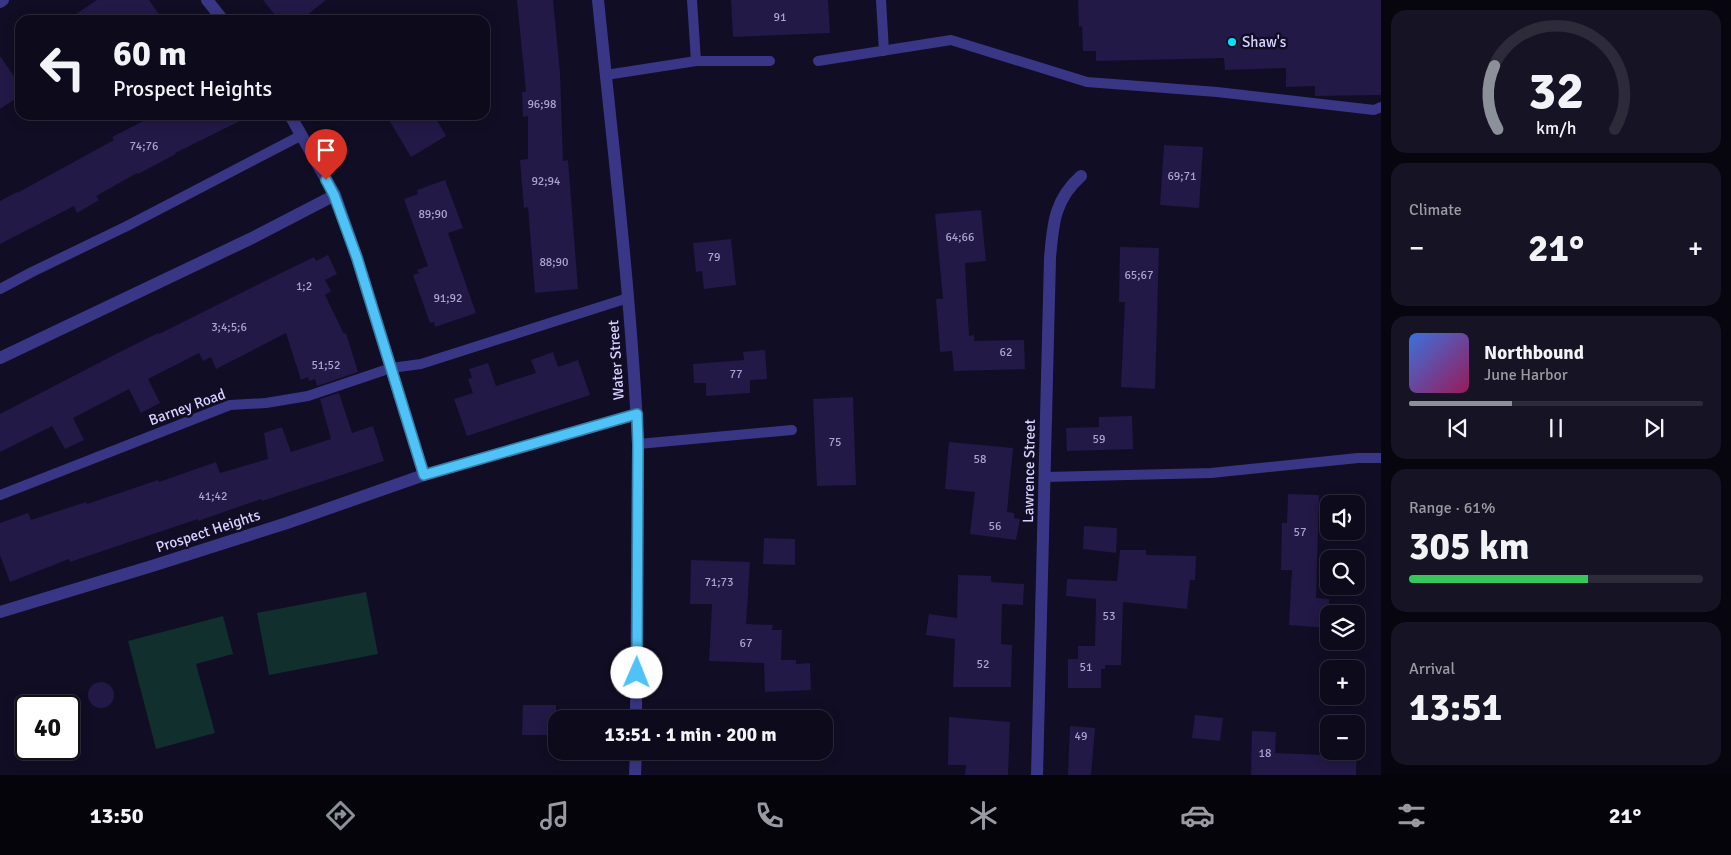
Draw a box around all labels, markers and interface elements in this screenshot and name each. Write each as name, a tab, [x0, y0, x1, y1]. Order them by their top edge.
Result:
house number: 91	[774, 10, 786, 25]
text: 60 m	[113, 32, 187, 75]
place label: Shaw's	[1242, 33, 1287, 51]
icon: left	[30, 35, 95, 100]
marker: Shaw's	[1226, 36, 1238, 48]
text: 32	[1528, 59, 1584, 123]
text: Prospect Heights	[113, 75, 272, 102]
house number: 96;98	[527, 97, 557, 112]
text: km/h	[1536, 117, 1576, 139]
pin	[305, 129, 347, 180]
icon: arrive	[312, 136, 340, 164]
house number: 74;76	[129, 139, 159, 154]
house number: 69;71	[1167, 169, 1197, 184]
house number: 92;94	[531, 174, 561, 189]
text: Climate	[1409, 200, 1462, 220]
house number: 89;90	[418, 207, 448, 222]
text: 21°	[1528, 225, 1584, 272]
house number: 64;66	[945, 230, 975, 245]
text: −	[1409, 231, 1424, 265]
text: +	[1688, 231, 1703, 265]
house number: 79	[708, 250, 720, 265]
house number: 88;90	[539, 255, 569, 270]
house number: 65;67	[1124, 268, 1154, 283]
house number: 1;2	[296, 279, 312, 294]
house number: 91;92	[433, 291, 463, 306]
street label: Water Street	[604, 319, 628, 401]
house number: 3;4;5;6	[211, 320, 247, 335]
text: Northbound	[1484, 341, 1584, 365]
house number: 62	[1000, 345, 1012, 360]
house number: 51;52	[311, 358, 341, 373]
text: June Harbor	[1484, 365, 1568, 385]
house number: 77	[730, 367, 742, 382]
street label: Barney Road	[146, 385, 228, 429]
icon: previous	[1444, 414, 1472, 442]
icon: pause	[1542, 414, 1570, 442]
icon: next	[1640, 414, 1668, 442]
street label: Lawrence Street	[1019, 419, 1039, 523]
house number: 59	[1093, 432, 1105, 447]
house number: 75	[829, 435, 841, 450]
house number: 58	[974, 452, 986, 467]
house number: 41;42	[198, 489, 228, 504]
map controls	[1320, 495, 1365, 760]
button: sound	[1320, 495, 1365, 540]
text: Range · 61%	[1409, 498, 1495, 518]
street label: Prospect Heights	[154, 506, 263, 556]
house number: 56	[989, 519, 1001, 534]
text: 305 km	[1409, 523, 1530, 570]
house number: 57	[1294, 525, 1306, 540]
button: search	[1320, 550, 1365, 595]
house number: 71;73	[704, 575, 734, 590]
button: layers	[1320, 605, 1365, 650]
house number: 53	[1103, 609, 1115, 624]
house number: 67	[740, 636, 752, 651]
position arrow	[610, 646, 662, 698]
house number: 52	[977, 657, 989, 672]
text: Arrival	[1409, 659, 1455, 679]
house number: 51	[1080, 660, 1092, 675]
button: +	[1320, 660, 1365, 705]
text: 13:51	[1409, 684, 1502, 731]
speed limit sign: 40	[15, 695, 80, 760]
button: −	[1320, 715, 1365, 760]
text: 13:51 · 1 min · 200 m	[604, 723, 777, 747]
house number: 49	[1075, 729, 1087, 744]
house number: 18	[1259, 746, 1271, 761]
icon: directions	[323, 798, 358, 833]
icon: music	[537, 798, 572, 833]
icon: phone	[752, 798, 787, 833]
icon: climate	[966, 798, 1001, 833]
icon: car	[1180, 798, 1215, 833]
icon: filters	[1394, 798, 1429, 833]
text: 13:50	[90, 802, 144, 829]
text: 21°	[1609, 802, 1641, 829]

